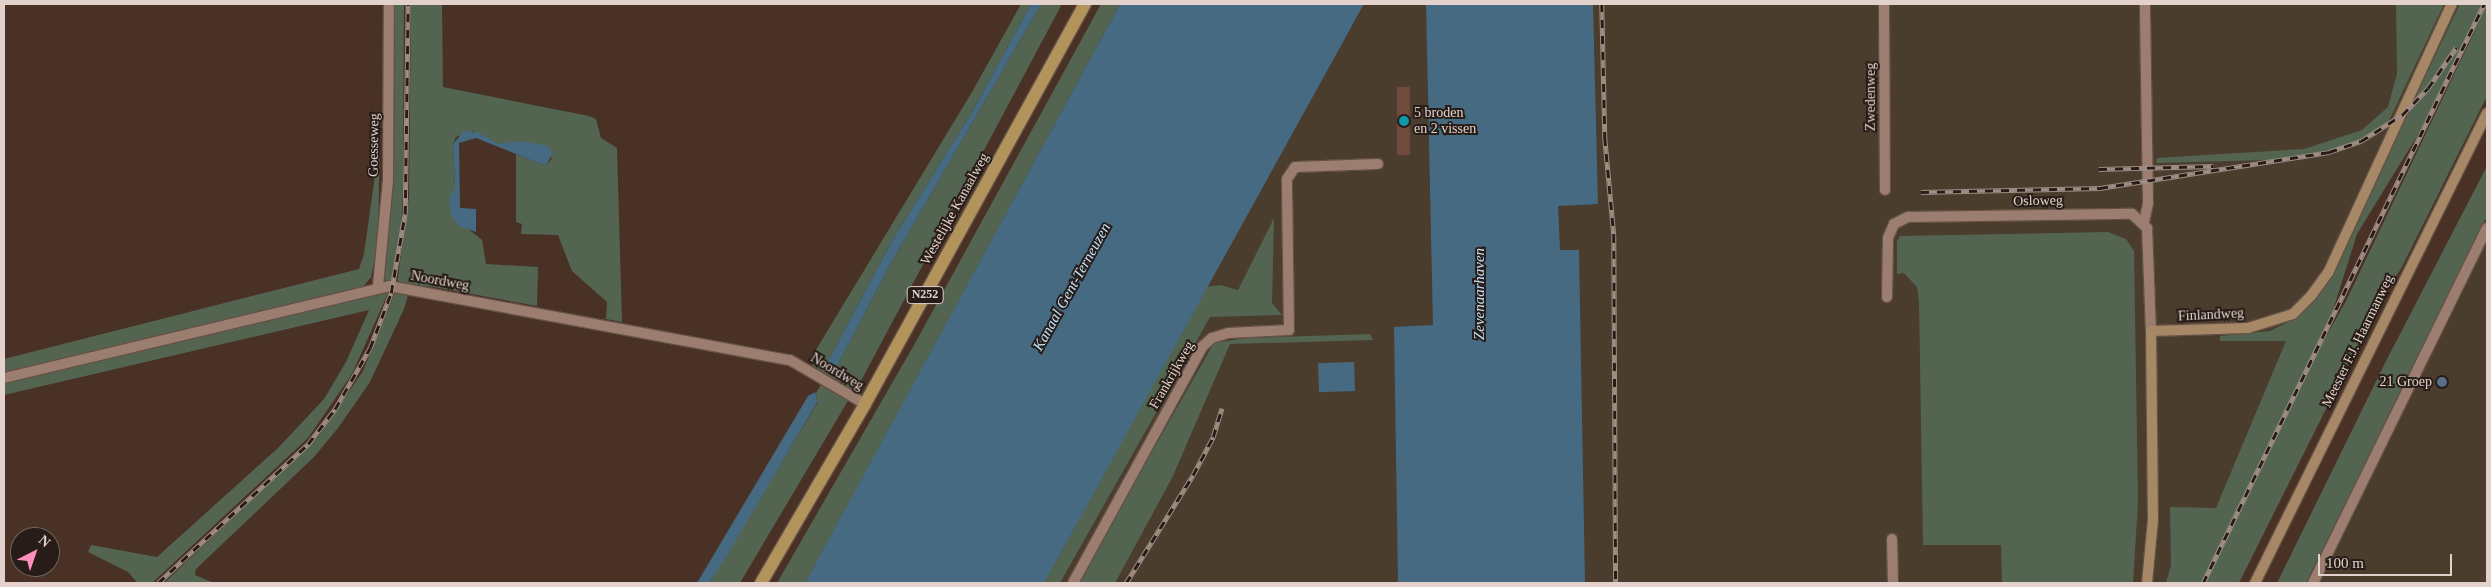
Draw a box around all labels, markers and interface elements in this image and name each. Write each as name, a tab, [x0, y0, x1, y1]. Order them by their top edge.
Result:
street label: Zwedenweg	[1863, 63, 1879, 131]
place label: 5 broden en 2 vissen	[1414, 105, 1476, 138]
street label: Goesseweg	[365, 113, 383, 177]
marker: 5 broden en 2 vissen	[1398, 115, 1410, 127]
street label: Westelijke Kanaalweg	[917, 150, 993, 268]
street label: Osloweg	[2013, 192, 2063, 210]
water label: Kanaal Gent-Terneuzen	[1029, 220, 1115, 354]
water label: Zevenaarhaven	[1471, 248, 1489, 340]
street label: Noordweg	[409, 268, 471, 294]
street label: Meester F.J. Haarmanweg	[2318, 272, 2398, 410]
road number: N252	[906, 286, 944, 304]
street label: Finlandweg	[2178, 305, 2244, 325]
street label: Frankrijkweg	[1146, 338, 1198, 412]
street label: Noordweg	[807, 350, 867, 394]
place label: 21 Groep	[2380, 374, 2432, 390]
marker: 21 Groep	[2436, 376, 2448, 388]
north arrow	[10, 527, 60, 577]
text: N	[36, 532, 53, 550]
scale bar	[2321, 544, 2455, 576]
text: 100 m	[2326, 555, 2364, 571]

